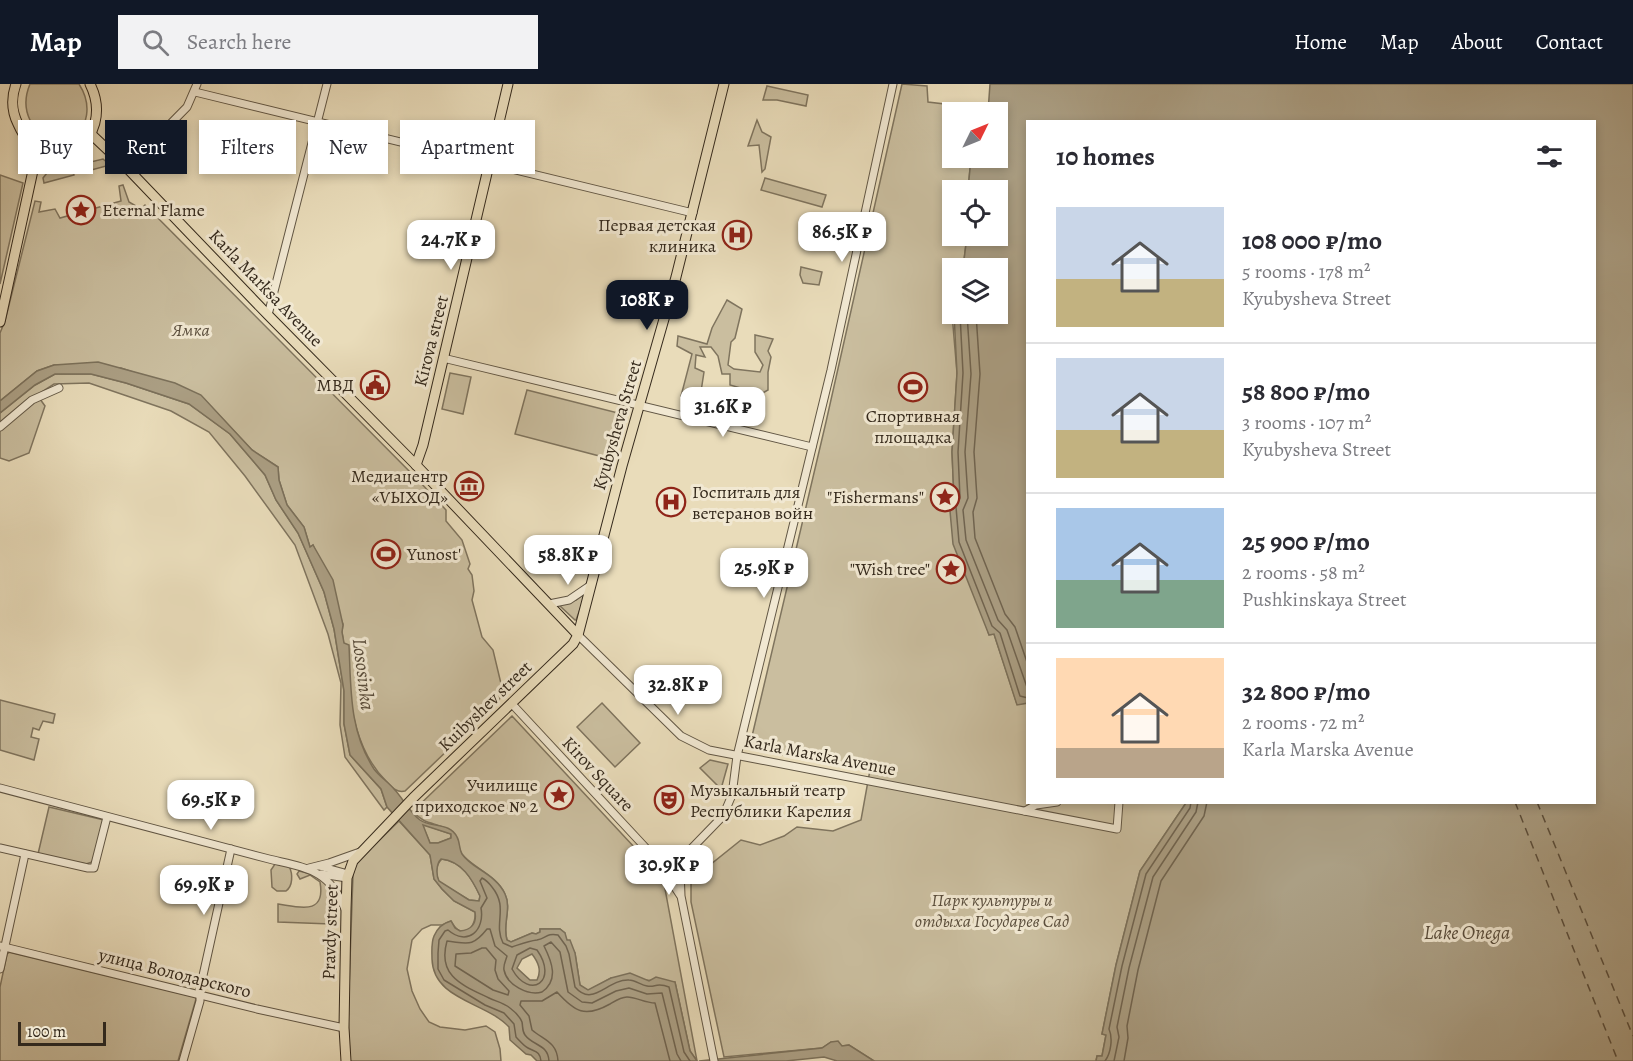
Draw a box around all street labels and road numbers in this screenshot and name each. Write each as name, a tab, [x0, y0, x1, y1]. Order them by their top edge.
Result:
street label: Karla Marksa Avenue	[204, 224, 328, 352]
street label: Kirova street	[408, 293, 454, 389]
street label: Kyubysheva Street	[587, 357, 647, 493]
street label: Kuibyshev street	[433, 655, 537, 757]
street label: Karla Marska Avenue	[742, 728, 898, 782]
street label: Kirov Square	[557, 731, 639, 817]
street label: Pravdy street	[316, 884, 344, 980]
street label: улица Володарского	[95, 942, 254, 1004]

